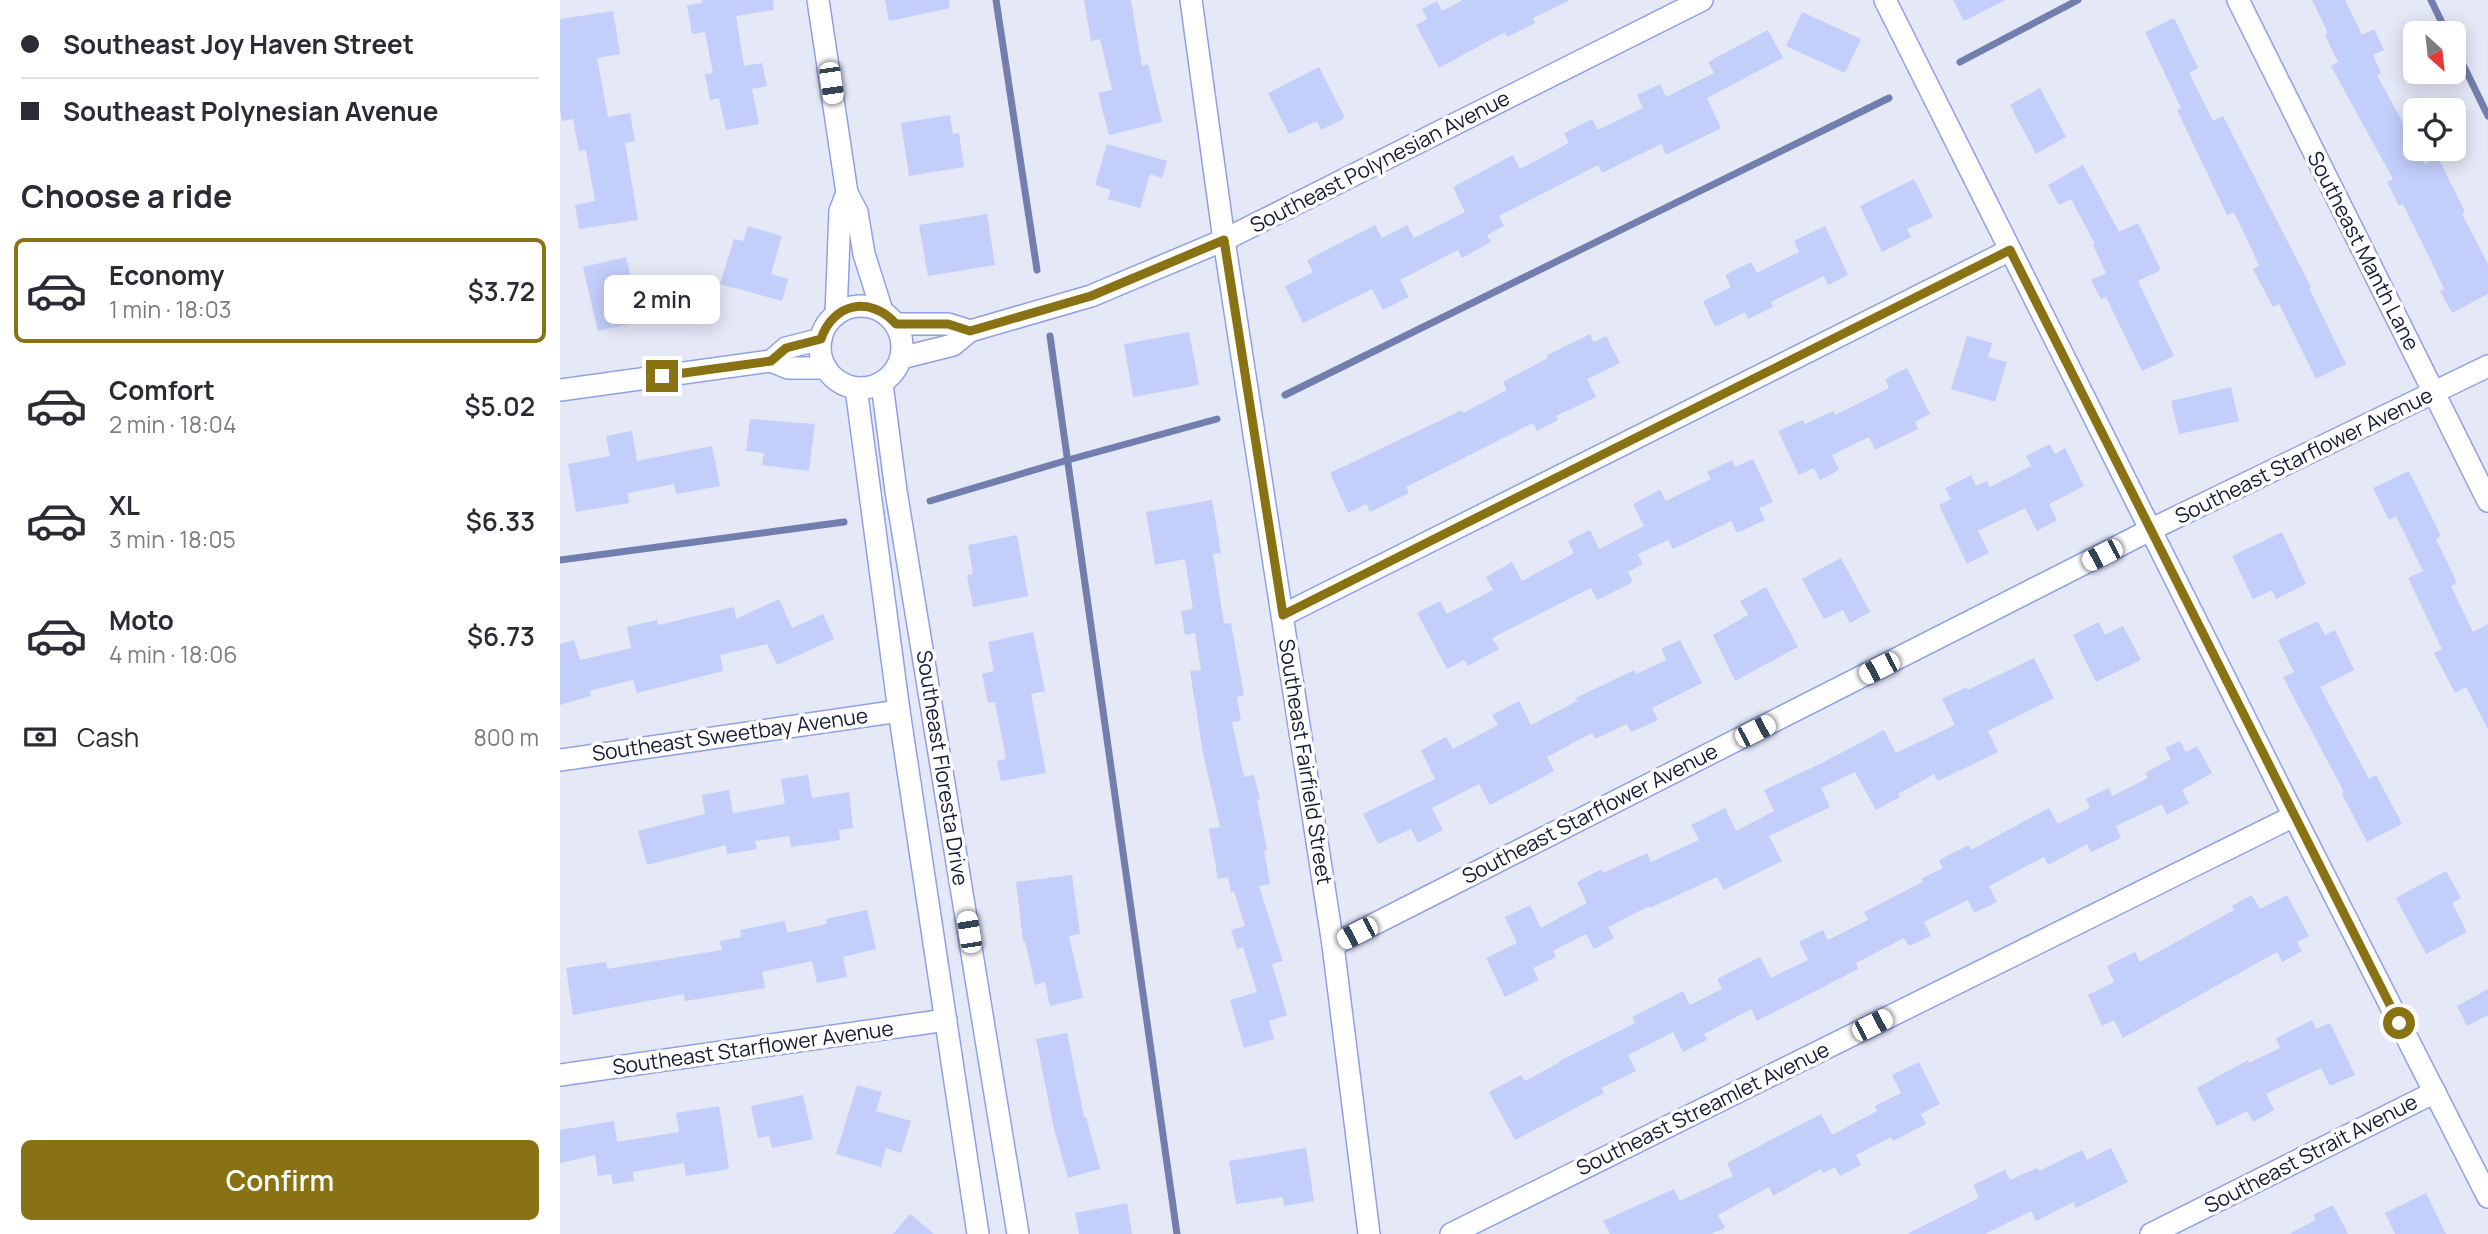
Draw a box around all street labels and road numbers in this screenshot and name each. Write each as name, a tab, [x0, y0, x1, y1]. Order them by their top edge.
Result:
street label: Southeast Polynesian Avenue	[1245, 83, 1514, 239]
street label: Southeast Manth Lane	[2301, 146, 2426, 355]
street label: Southeast Starflower Avenue	[2170, 380, 2437, 530]
street label: Southeast Fairfield Street	[1273, 637, 1339, 887]
street label: Southeast Floresta Drive	[911, 648, 975, 888]
street label: Southeast Sweetbay Avenue	[590, 701, 870, 767]
street label: Southeast Starflower Avenue	[1457, 736, 1722, 890]
street label: Southeast Starflower Avenue	[611, 1013, 895, 1081]
street label: Southeast Streamlet Avenue	[1571, 1035, 1834, 1182]
street label: Southeast Strait Avenue	[2199, 1087, 2422, 1219]

